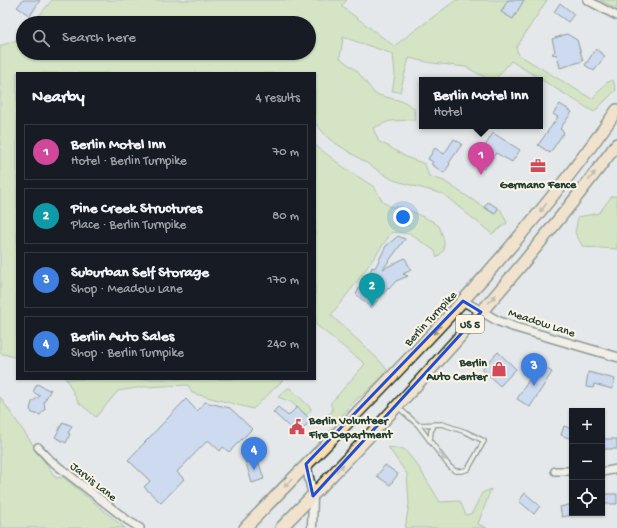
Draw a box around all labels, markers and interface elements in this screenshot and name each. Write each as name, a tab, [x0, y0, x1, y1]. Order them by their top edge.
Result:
search box	[16, 16, 316, 60]
icon: search	[30, 27, 52, 49]
text: Search here	[62, 29, 136, 47]
popup	[419, 77, 543, 129]
text: Berlin Motel Inn	[434, 87, 528, 105]
text: Nearby	[32, 88, 85, 108]
text: 4 results	[256, 91, 300, 106]
text: Hotel	[434, 105, 463, 120]
text: Berlin Motel Inn	[71, 136, 166, 154]
pin: 1	[468, 142, 494, 175]
text: 1	[43, 145, 49, 160]
text: 70 m	[273, 145, 299, 160]
text: Hotel · Berlin Turnpike	[71, 154, 187, 169]
office icon: Germano Fence	[529, 157, 547, 175]
one-way arrow	[588, 171, 597, 182]
place label: Germano Fence	[500, 179, 577, 193]
text: Pine Creek Structures	[71, 200, 202, 218]
one-way arrow	[539, 203, 548, 214]
your location	[393, 207, 413, 227]
text: 2	[43, 209, 49, 224]
text: 80 m	[272, 209, 299, 224]
text: Place · Berlin Turnpike	[71, 218, 186, 233]
text: Suburban Self Storage	[71, 264, 209, 282]
text: 3	[43, 273, 49, 288]
text: 170 m	[267, 273, 299, 288]
pin: 2	[359, 273, 385, 306]
text: Shop · Meadow Lane	[71, 282, 183, 297]
street label: Berlin Turnpike	[402, 288, 461, 351]
one-way arrow	[488, 293, 497, 304]
street label: Meadow Lane	[506, 306, 577, 342]
road number: US 5	[456, 315, 484, 333]
one-way arrow	[432, 325, 442, 335]
text: Berlin Auto Sales	[71, 328, 174, 346]
text: 4	[43, 337, 49, 352]
text: 240 m	[267, 337, 299, 352]
text: Shop · Berlin Turnpike	[71, 346, 184, 361]
pin: 3	[521, 353, 547, 386]
place label: Berlin Auto Center	[426, 357, 489, 385]
shop icon: Berlin Auto Center	[490, 360, 508, 378]
map controls	[569, 408, 605, 516]
button: +	[569, 408, 605, 444]
place label: Berlin Volunteer Fire Department	[308, 415, 393, 443]
public building icon: Berlin Volunteer Fire Department	[288, 418, 306, 436]
pin: 4	[241, 437, 267, 470]
button: −	[569, 444, 605, 480]
one-way arrow	[437, 450, 446, 461]
street label: Jarvis Lane	[67, 460, 120, 506]
one-way arrow	[335, 463, 344, 473]
one-way arrow	[283, 478, 293, 488]
button: locate	[569, 480, 605, 516]

